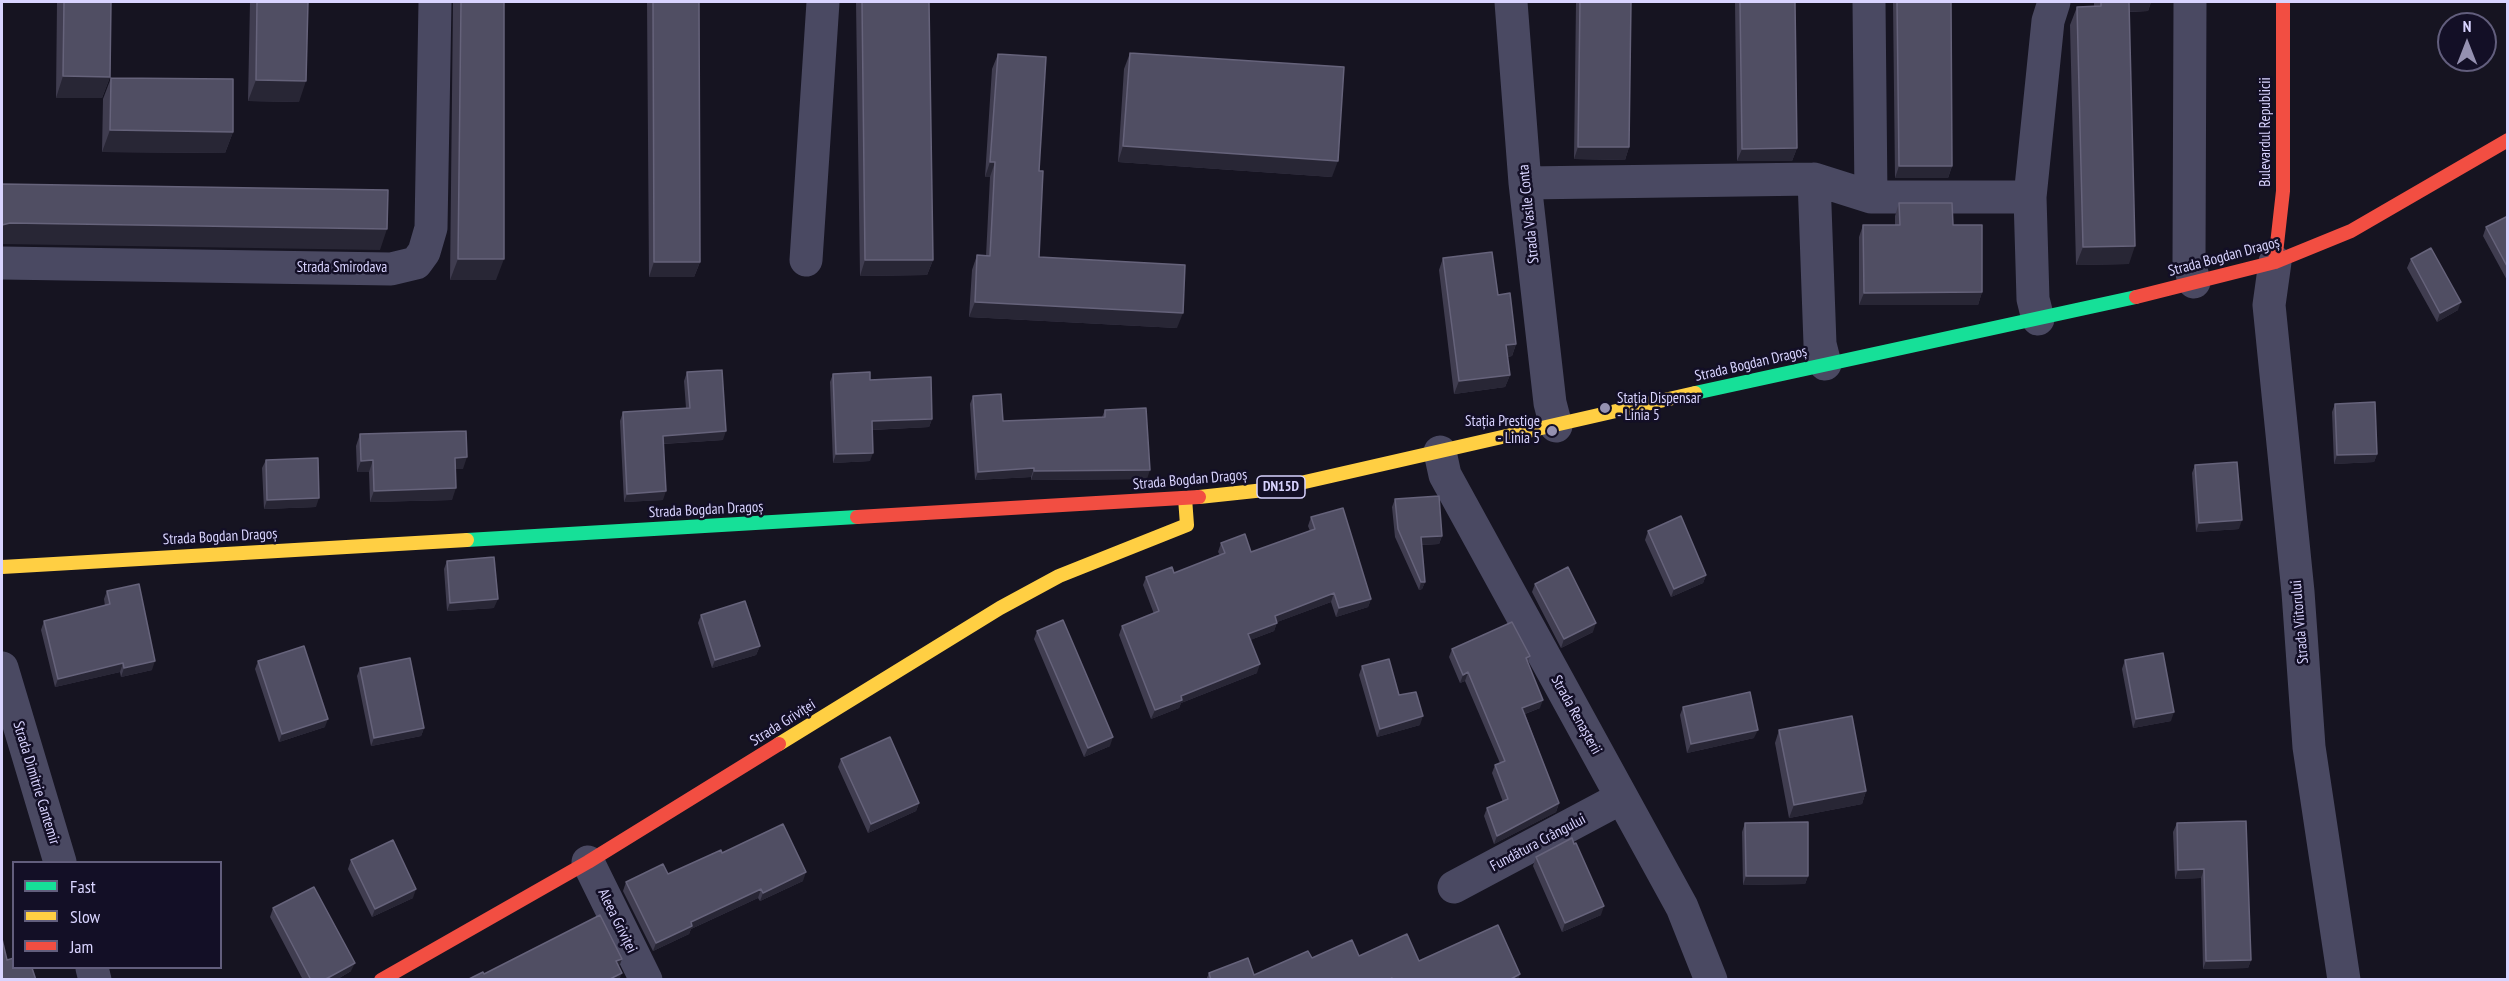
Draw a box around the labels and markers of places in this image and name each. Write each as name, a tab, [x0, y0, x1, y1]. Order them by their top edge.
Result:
place label: Stația Dispensar - Linia 5	[1617, 390, 1701, 425]
marker: Stația Dispensar - Linia 5	[1598, 401, 1612, 415]
place label: Stația Prestige - Linia 5	[1465, 413, 1540, 448]
marker: Stația Prestige - Linia 5	[1545, 424, 1559, 438]

